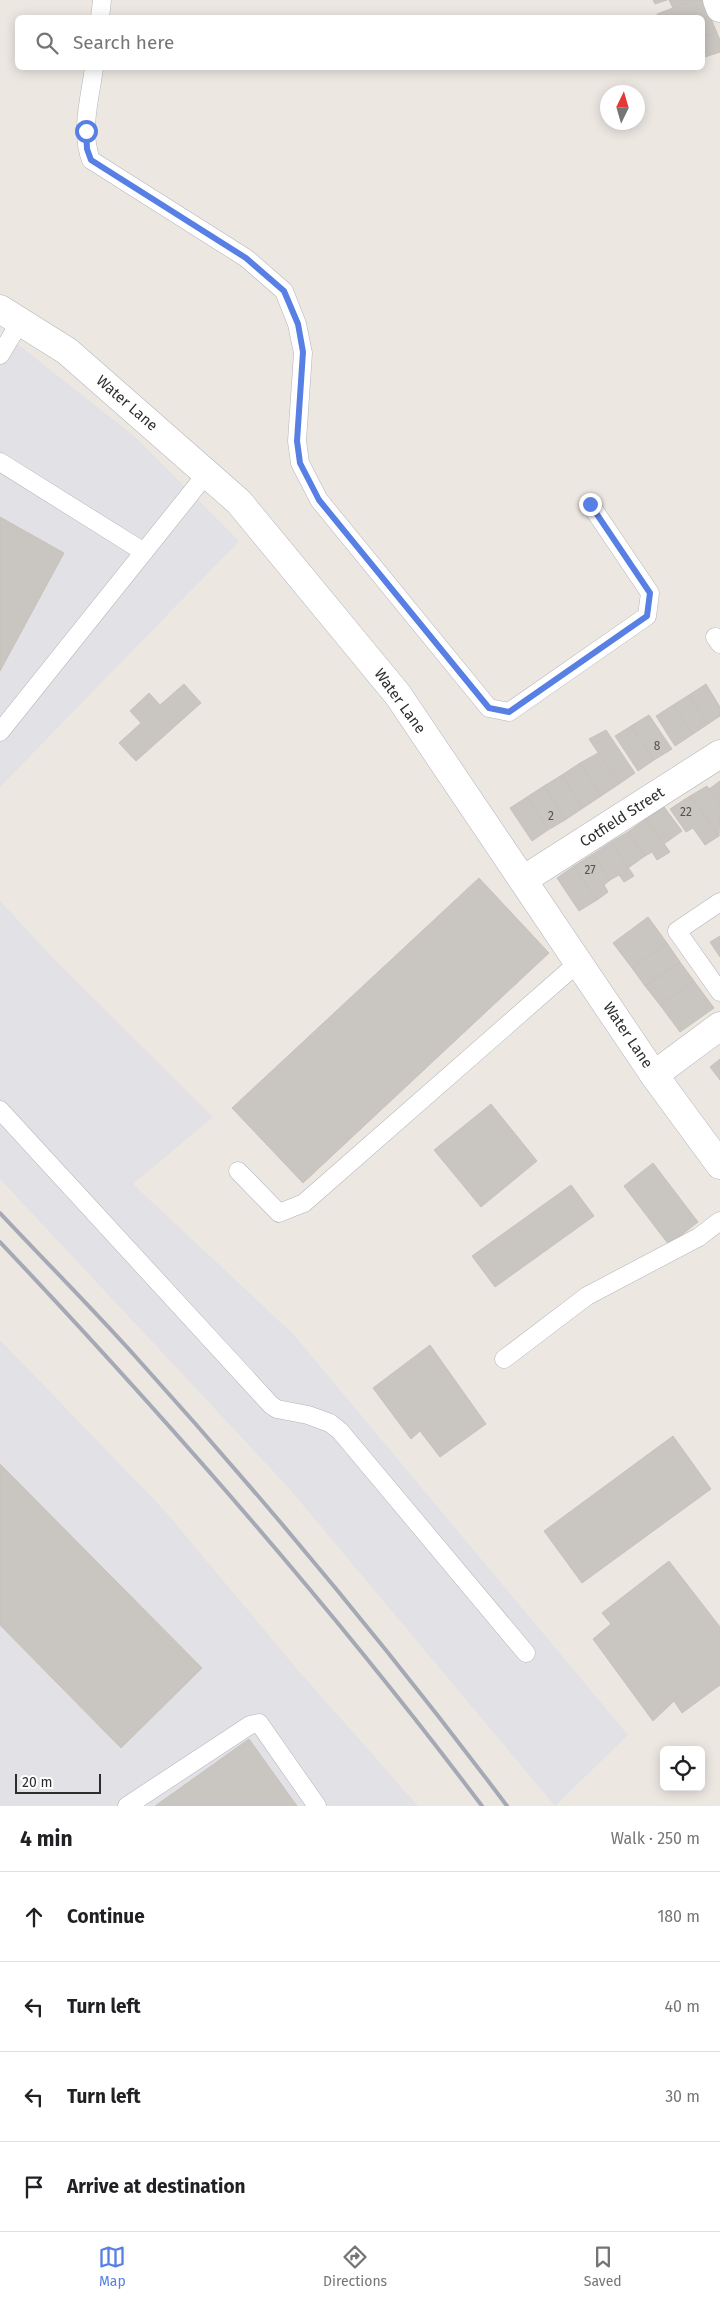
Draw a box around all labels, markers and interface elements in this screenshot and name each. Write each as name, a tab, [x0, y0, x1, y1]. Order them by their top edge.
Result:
search box	[15, 15, 705, 70]
icon: search	[33, 29, 61, 57]
text: Search here	[73, 31, 174, 54]
north arrow	[600, 85, 645, 130]
route start	[75, 120, 98, 143]
street label: Water Lane	[93, 371, 161, 435]
route end	[579, 493, 602, 516]
street label: Water Lane	[370, 665, 430, 737]
house number: 8	[654, 739, 661, 753]
street label: Cotfield Street	[576, 783, 668, 851]
house number: 22	[680, 805, 692, 819]
house number: 2	[548, 809, 554, 823]
house number: 27	[584, 863, 596, 877]
street label: Water Lane	[599, 999, 657, 1071]
map controls	[660, 1746, 705, 1791]
button: locate	[660, 1746, 705, 1791]
scale bar	[15, 1771, 101, 1794]
text: 20 m	[22, 1774, 52, 1791]
text: 4 min	[20, 1826, 73, 1852]
text: Walk · 250 m	[611, 1829, 700, 1848]
icon: ahead	[20, 1903, 48, 1931]
text: Continue	[67, 1905, 145, 1928]
text: 180 m	[657, 1907, 700, 1926]
icon: left	[20, 1993, 48, 2021]
text: Turn left	[67, 1995, 141, 2018]
text: 40 m	[665, 1997, 700, 2016]
icon: left	[20, 2083, 48, 2111]
text: Turn left	[67, 2085, 141, 2108]
text: 30 m	[665, 2087, 700, 2106]
icon: arrive	[20, 2173, 48, 2201]
text: Arrive at destination	[67, 2175, 246, 2198]
tab: Map	[98, 2243, 126, 2290]
tab: Directions	[323, 2243, 387, 2290]
tab: Saved	[584, 2243, 622, 2290]

